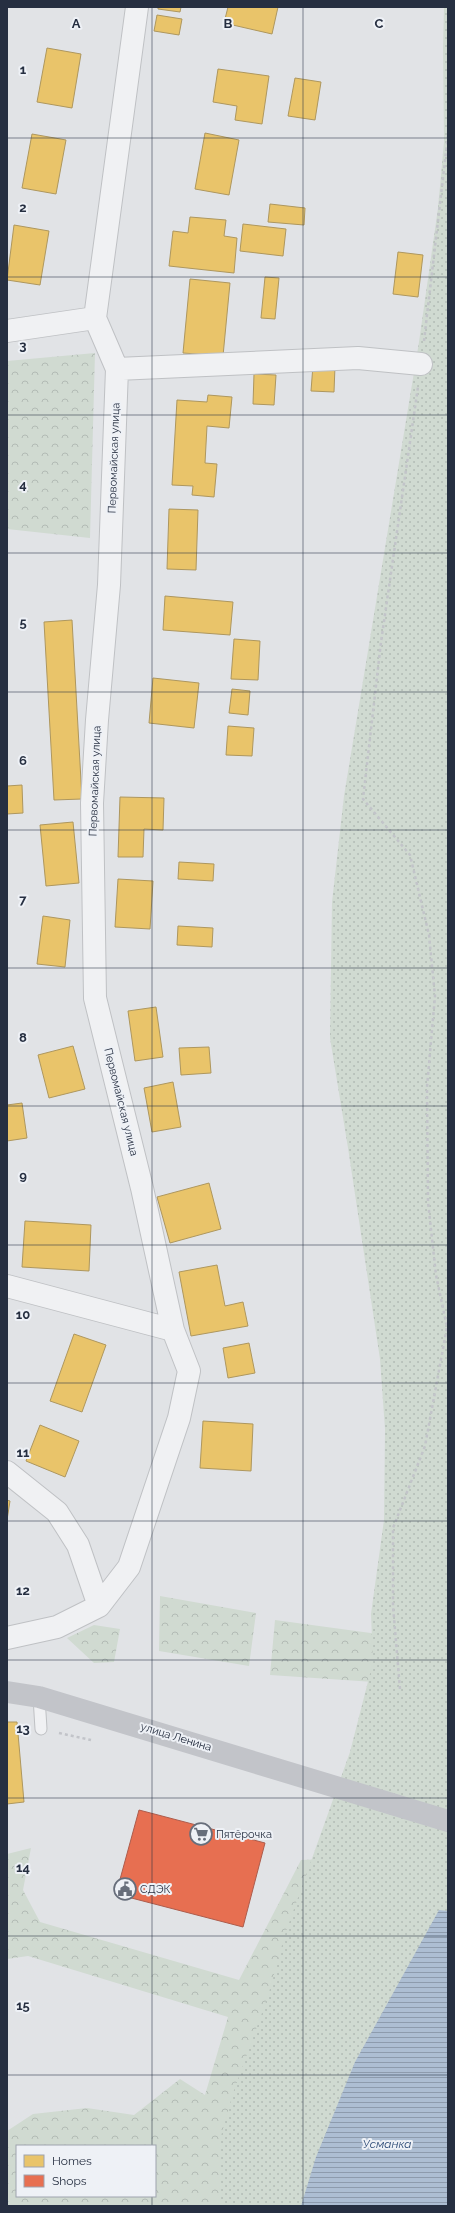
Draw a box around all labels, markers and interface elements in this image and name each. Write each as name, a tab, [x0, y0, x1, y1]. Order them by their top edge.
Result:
text: A	[72, 16, 81, 31]
text: B	[224, 16, 233, 31]
text: C	[375, 16, 384, 31]
text: 1	[20, 62, 27, 77]
text: 2	[19, 200, 27, 215]
text: 3	[19, 338, 27, 353]
street label: Первомайская улица	[106, 402, 122, 514]
text: 4	[19, 477, 27, 492]
text: 5	[19, 615, 27, 630]
street label: Первомайская улица	[87, 725, 103, 837]
text: 6	[19, 753, 27, 768]
text: 7	[19, 892, 27, 907]
text: 8	[19, 1030, 27, 1045]
street label: Первомайская улица	[101, 1047, 141, 1157]
text: 9	[19, 1168, 27, 1183]
text: 10	[16, 1307, 30, 1322]
text: 11	[17, 1445, 30, 1460]
text: 12	[16, 1583, 30, 1598]
street label: улица Ленина	[139, 1720, 213, 1754]
text: 13	[16, 1721, 30, 1736]
supermarket icon: Пятёрочка	[188, 1821, 214, 1847]
place label: Пятёрочка	[216, 1828, 272, 1841]
text: 14	[16, 1860, 30, 1875]
public building icon: СДЭК	[112, 1876, 138, 1902]
place label: СДЭК	[140, 1883, 171, 1896]
text: 15	[16, 1998, 30, 2013]
water label: Усманка	[363, 2137, 412, 2151]
legend	[16, 2145, 156, 2197]
text: Homes	[52, 2154, 92, 2168]
text: Shops	[52, 2174, 87, 2188]

